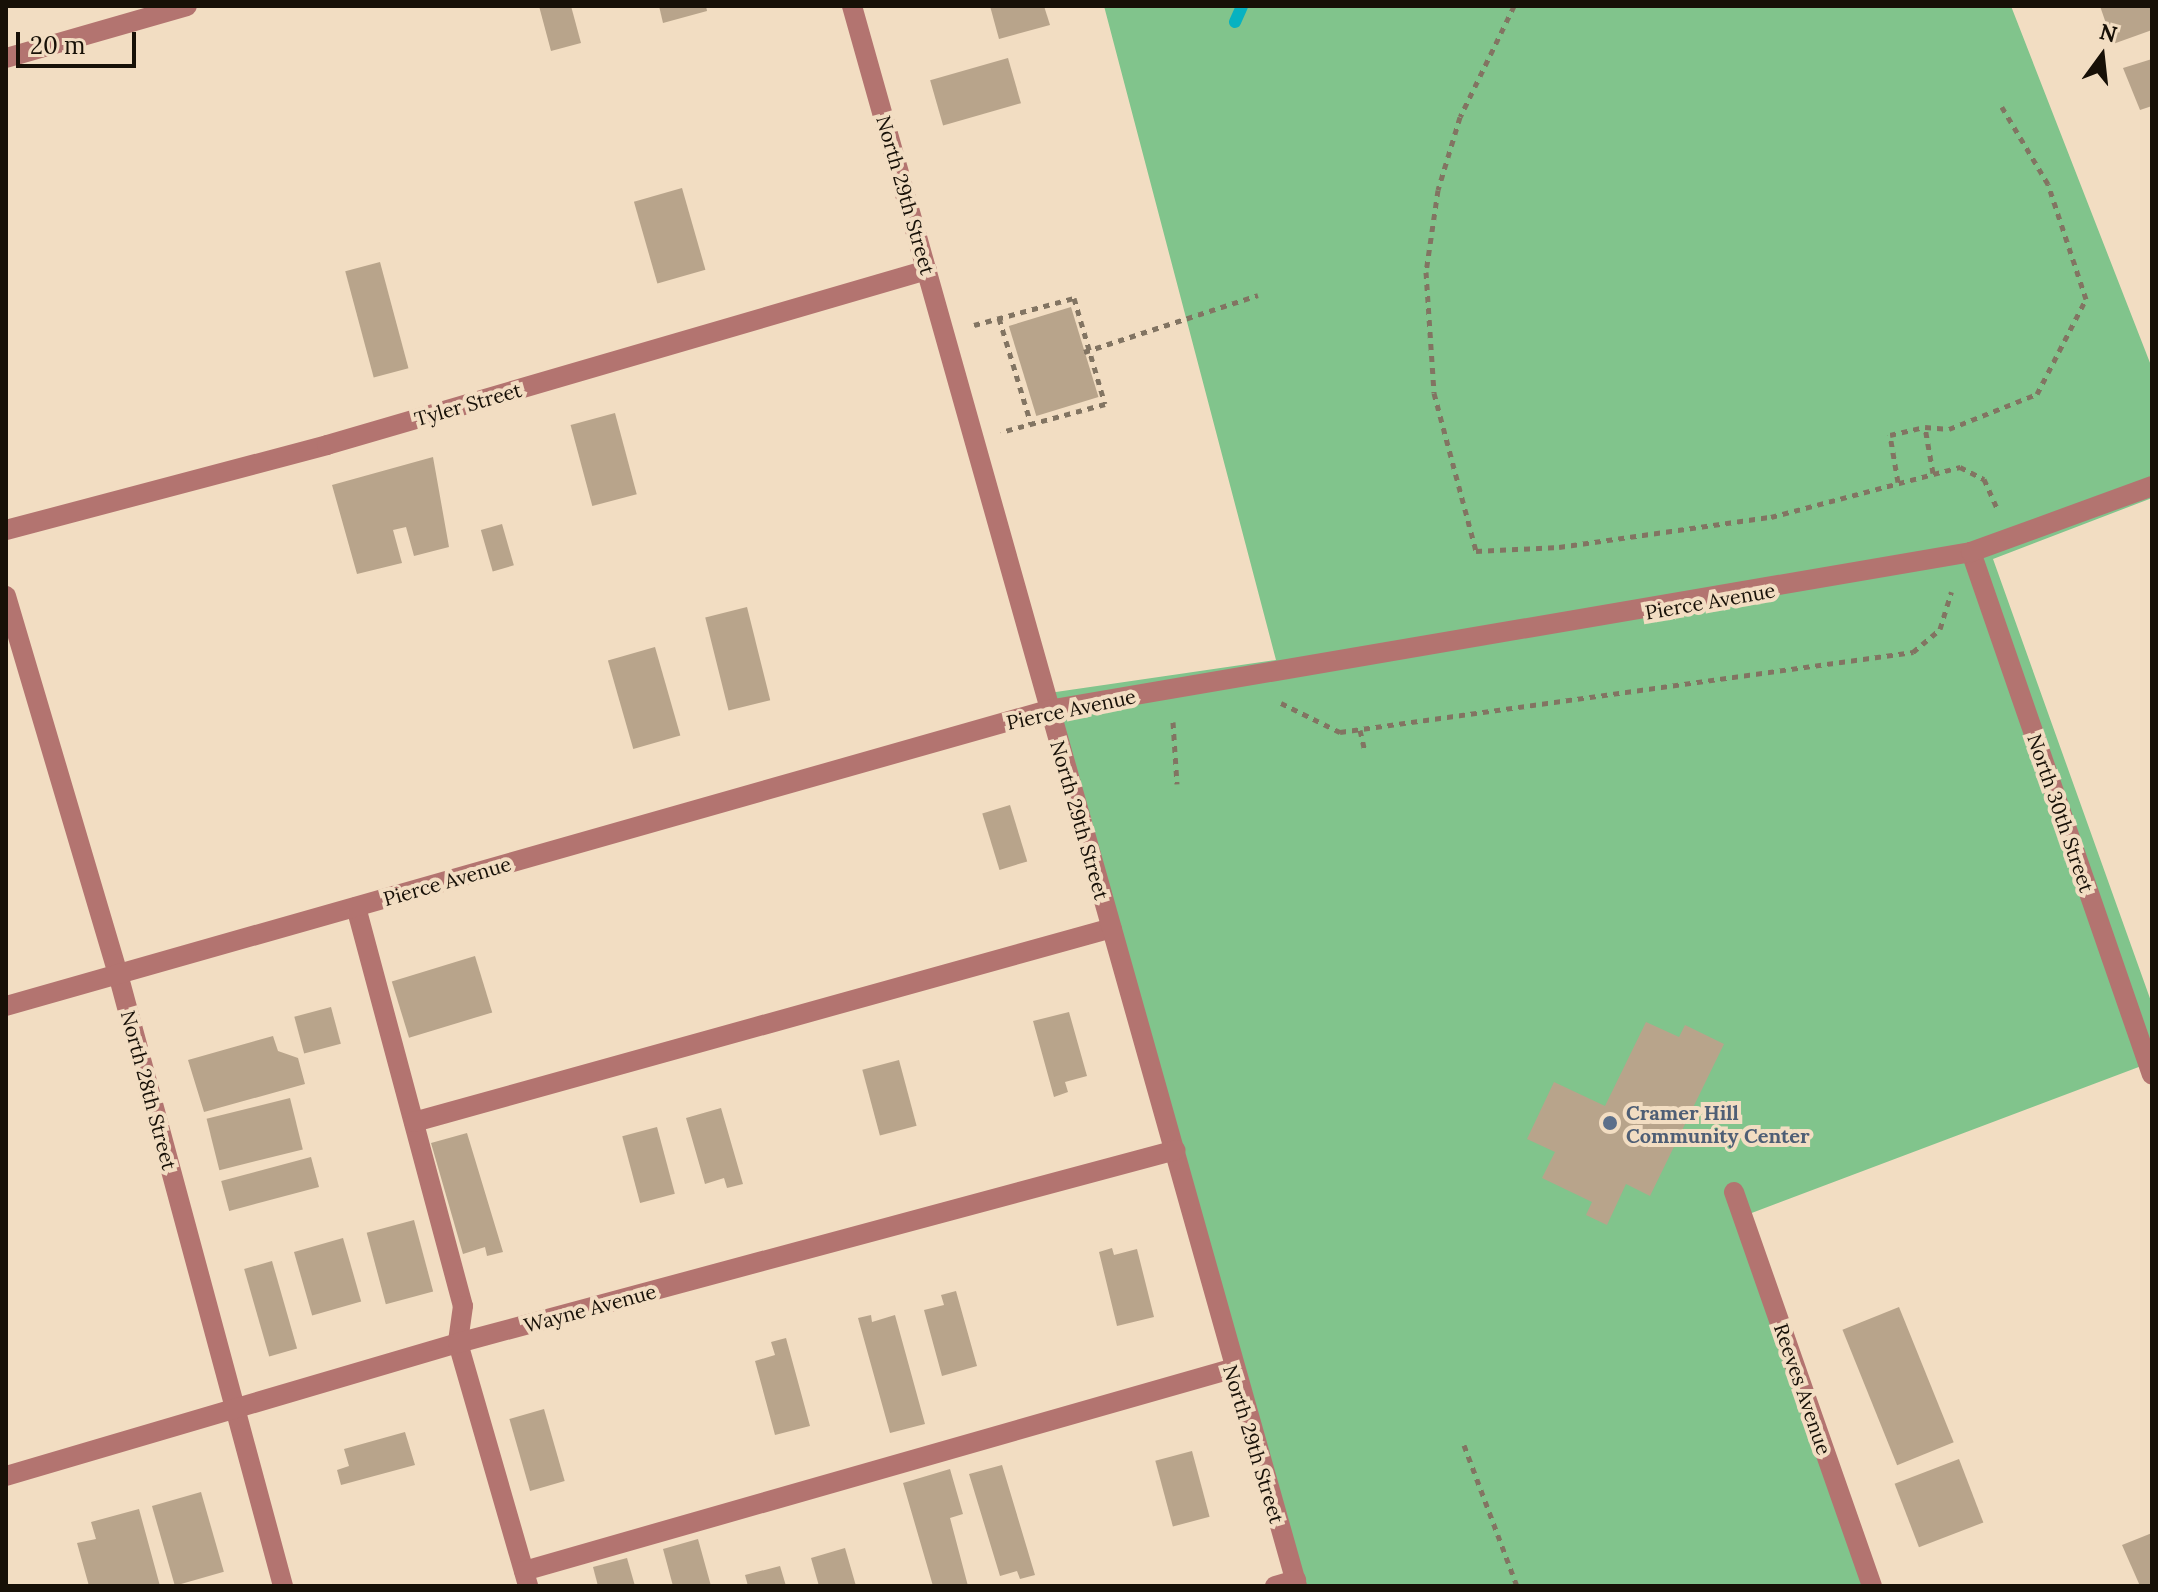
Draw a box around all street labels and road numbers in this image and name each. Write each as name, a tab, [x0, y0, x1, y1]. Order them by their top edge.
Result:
street label: North 29th Street	[872, 113, 940, 277]
street label: Tyler Street	[412, 377, 524, 431]
street label: Pierce Avenue	[1643, 578, 1777, 624]
street label: Pierce Avenue	[1004, 684, 1138, 734]
street label: North 30th Street	[2023, 731, 2099, 895]
street label: North 29th Street	[1046, 738, 1114, 902]
street label: Pierce Avenue	[380, 851, 514, 911]
street label: North 28th Street	[116, 1008, 182, 1172]
street label: Wayne Avenue	[521, 1279, 659, 1337]
street label: Reeves Avenue	[1769, 1320, 1837, 1458]
street label: North 29th Street	[1218, 1362, 1290, 1526]

